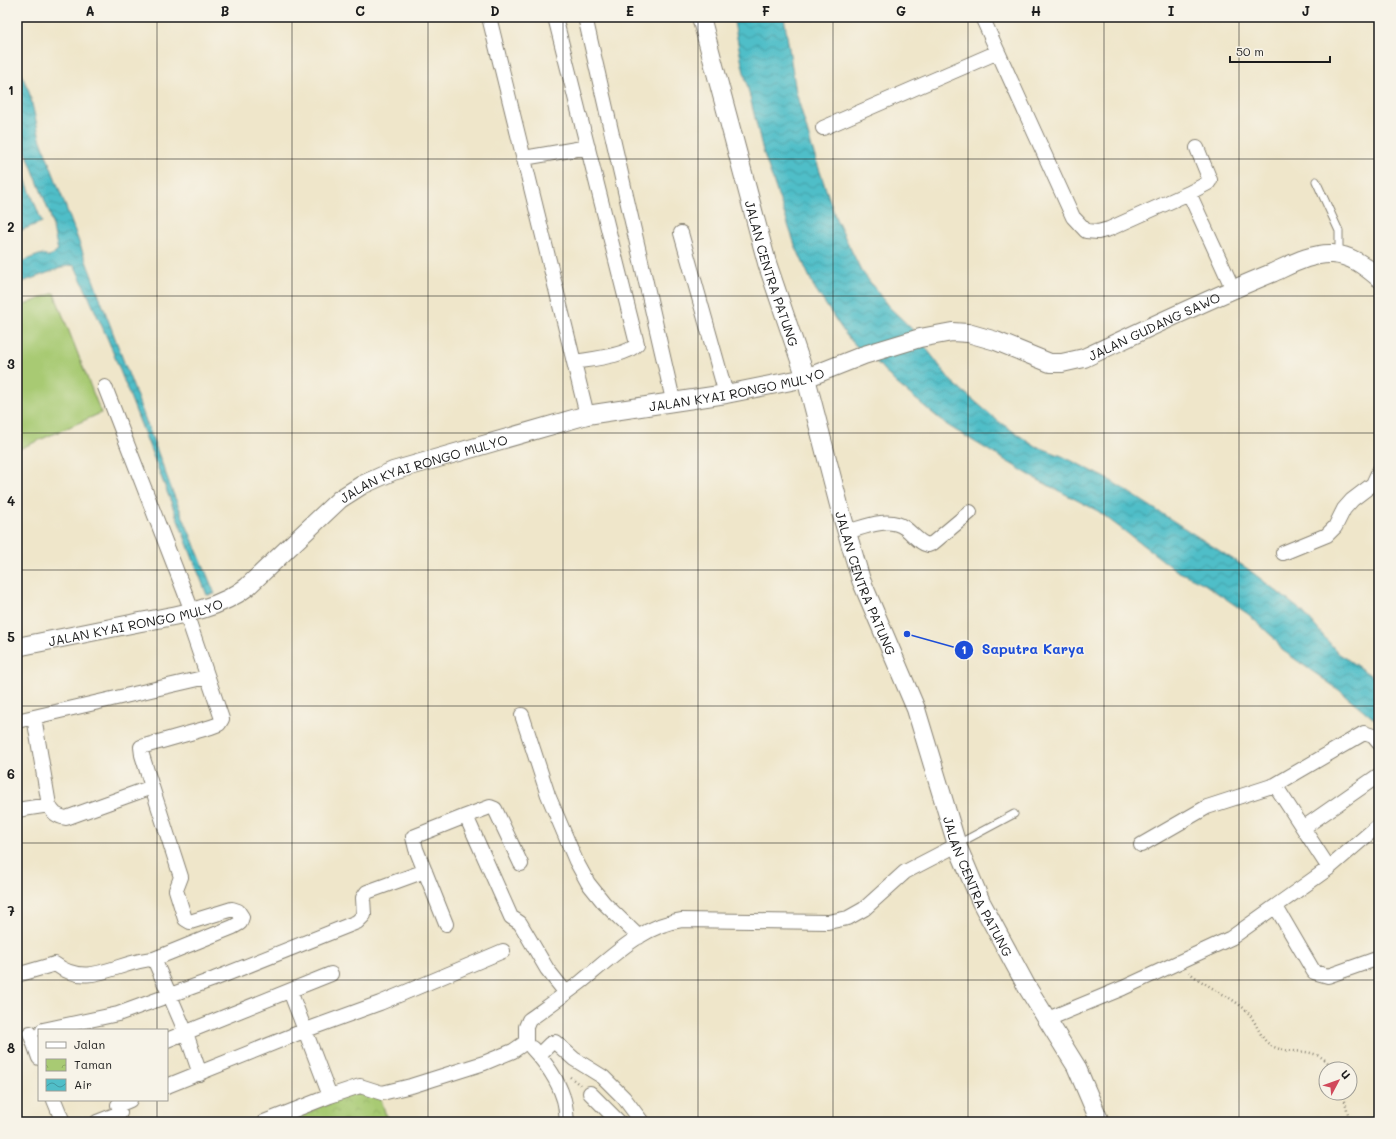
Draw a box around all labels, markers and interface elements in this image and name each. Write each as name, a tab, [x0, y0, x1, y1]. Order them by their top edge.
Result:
text: A	[85, 2, 95, 19]
text: B	[221, 2, 230, 19]
text: C	[355, 2, 365, 19]
text: D	[490, 2, 500, 19]
text: E	[626, 2, 634, 19]
text: F	[762, 2, 770, 19]
text: G	[896, 2, 906, 19]
text: H	[1031, 2, 1041, 19]
text: I	[1168, 2, 1175, 19]
text: J	[1302, 2, 1310, 19]
scale bar	[1230, 38, 1330, 64]
text: 50 m	[1236, 43, 1264, 59]
text: 1	[8, 81, 14, 98]
street label: JALAN CENTRA PATUNG	[742, 198, 803, 349]
text: 2	[7, 218, 15, 235]
street label: JALAN GUDANG SAWO	[1085, 288, 1222, 363]
text: 3	[7, 355, 15, 372]
street label: JALAN KYAI RONGO MULYO	[648, 363, 826, 414]
street label: JALAN KYAI RONGO MULYO	[336, 430, 509, 506]
text: 4	[7, 492, 15, 509]
street label: JALAN CENTRA PATUNG	[833, 509, 901, 658]
street label: JALAN KYAI RONGO MULYO	[47, 594, 225, 649]
text: 5	[7, 628, 15, 645]
callout: Saputra Karya	[954, 637, 1093, 663]
text: Saputra Karya	[982, 639, 1085, 658]
text: 1	[961, 641, 967, 657]
text: 6	[7, 765, 15, 782]
street label: JALAN CENTRA PATUNG	[940, 814, 1017, 959]
text: 7	[7, 902, 15, 919]
legend	[38, 1029, 168, 1101]
text: Jalan	[74, 1036, 105, 1052]
text: 8	[7, 1039, 15, 1056]
text: Taman	[74, 1056, 112, 1072]
north arrow	[1318, 1061, 1358, 1101]
text: U	[1338, 1066, 1354, 1082]
text: Air	[74, 1076, 92, 1092]

